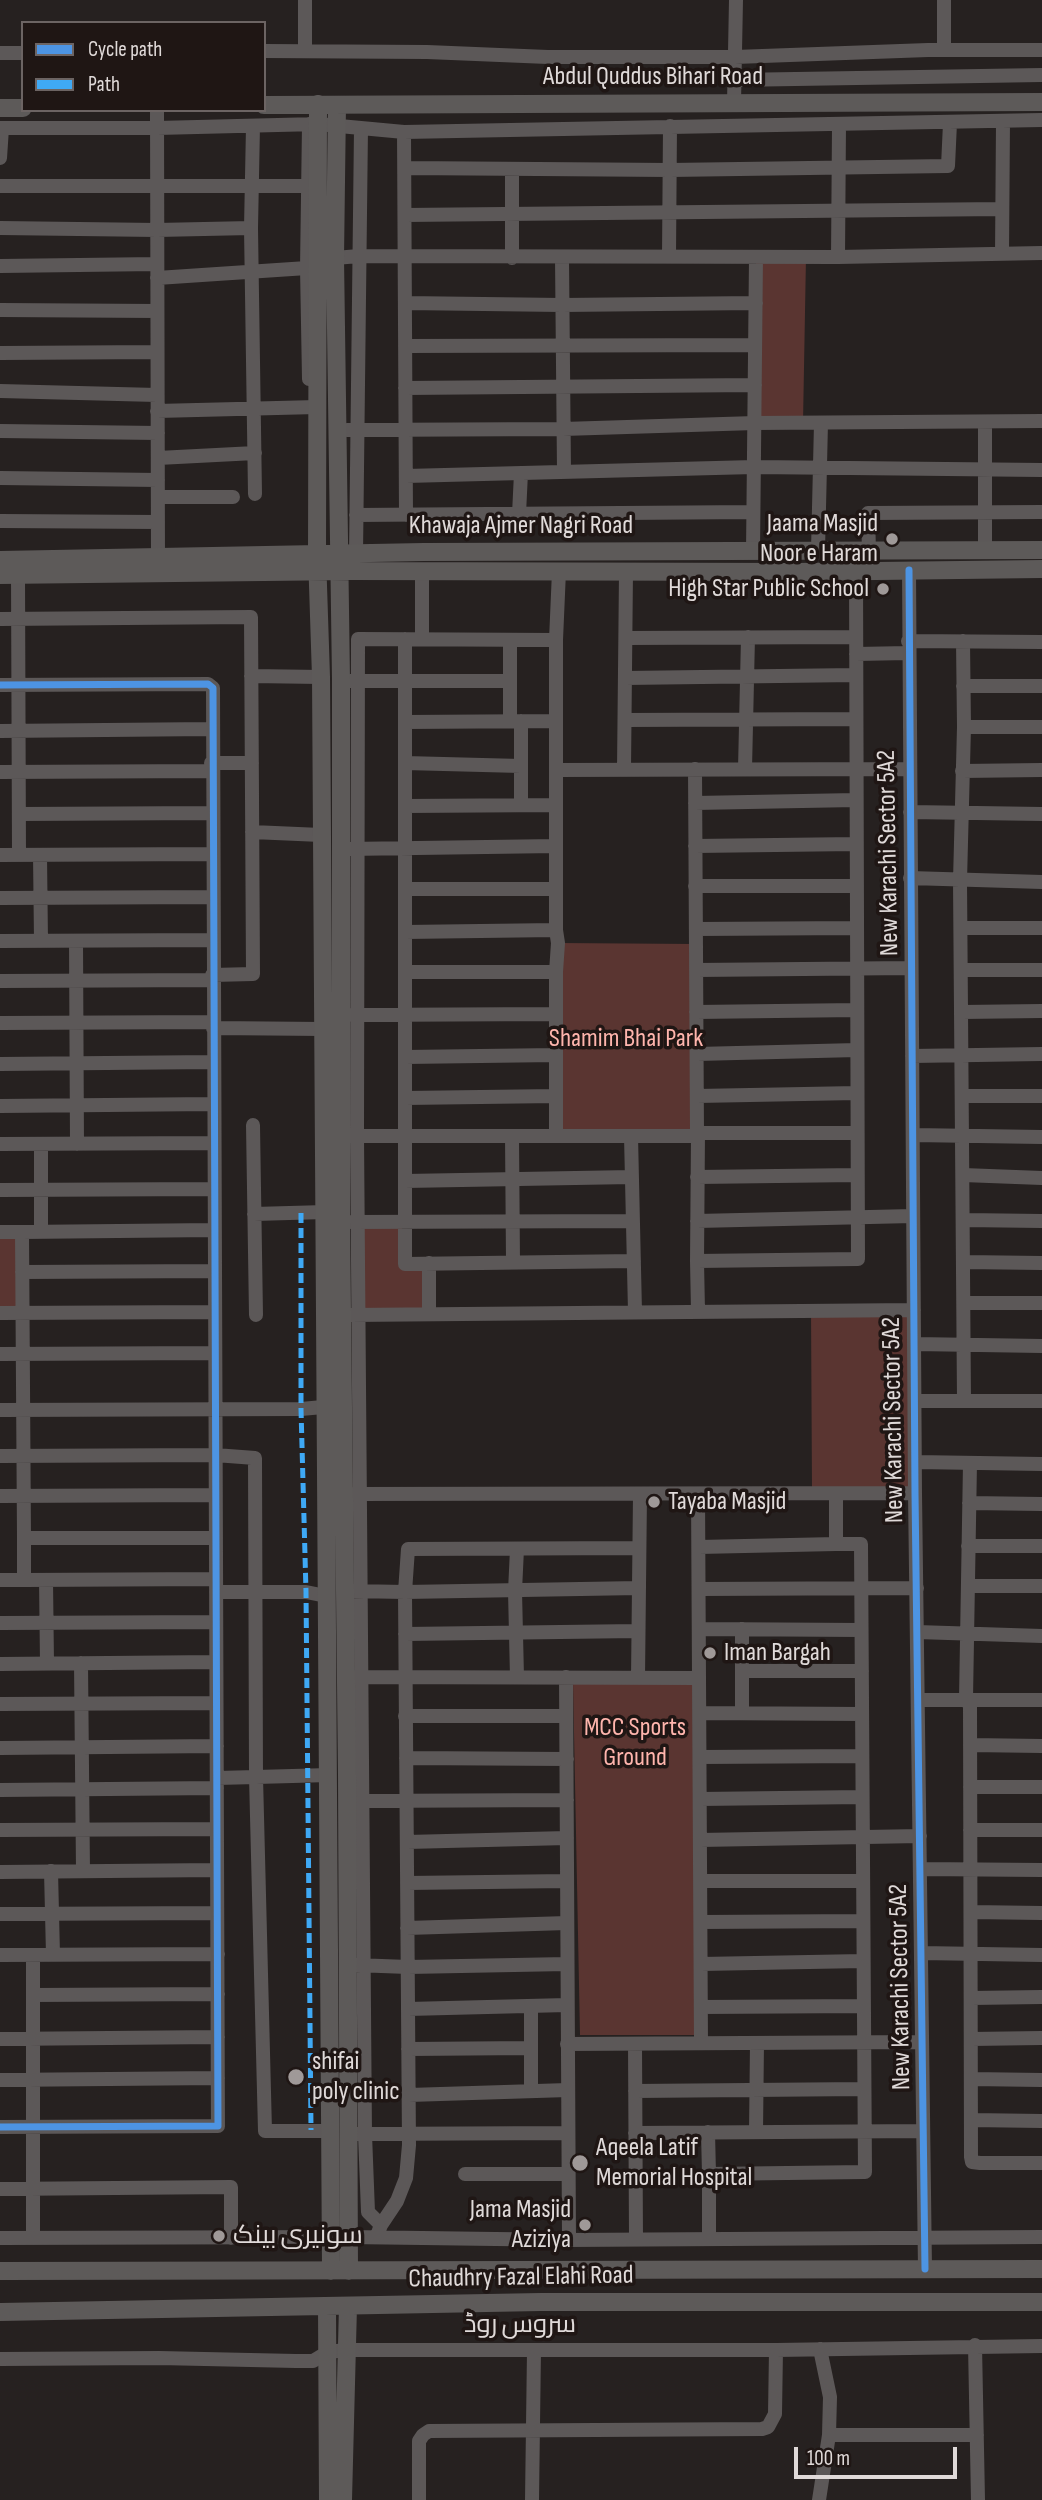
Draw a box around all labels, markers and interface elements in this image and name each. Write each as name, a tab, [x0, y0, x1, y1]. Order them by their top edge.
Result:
legend	[21, 21, 266, 112]
text: Cycle path	[88, 37, 162, 62]
street label: Abdul Quddus Bihari Road	[543, 61, 763, 93]
text: Path	[88, 72, 120, 97]
place label: Jaama Masjid Noor e Haram	[760, 508, 878, 570]
street label: Khawaja Ajmer Nagri Road	[409, 510, 633, 542]
marker: Jaama Masjid Noor e Haram	[884, 531, 900, 547]
place label: High Star Public School	[668, 573, 869, 605]
marker: High Star Public School	[875, 581, 891, 597]
street label: New Karachi Sector 5A2	[872, 750, 906, 956]
park label: Shamim Bhai Park	[549, 1023, 703, 1055]
street label: New Karachi Sector 5A2	[877, 1317, 911, 1523]
place label: Tayaba Masjid	[668, 1486, 786, 1518]
marker: Tayaba Masjid	[646, 1494, 662, 1510]
place label: Iman Bargah	[724, 1637, 831, 1669]
marker: Iman Bargah	[702, 1645, 718, 1661]
park label: MCC Sports Ground	[584, 1712, 686, 1774]
street label: New Karachi Sector 5A2	[884, 1884, 918, 2090]
place label: shifai poly clinic	[312, 2046, 400, 2108]
marker: shifai poly clinic	[286, 2067, 306, 2087]
place label: Aqeela Latif Memorial Hospital	[596, 2132, 752, 2194]
marker: Aqeela Latif Memorial Hospital	[570, 2153, 590, 2173]
place label: Jama Masjid Aziziya	[470, 2194, 571, 2256]
marker: Jama Masjid Aziziya	[577, 2217, 593, 2233]
place label: سونیری بینک	[233, 2220, 363, 2252]
marker: سونیری بینک	[211, 2228, 227, 2244]
street label: Chaudhry Fazal Elahi Road	[408, 2260, 634, 2296]
street label: سروس روڈ	[464, 2309, 576, 2341]
scale bar	[797, 2434, 960, 2478]
text: 100 m	[807, 2446, 850, 2471]

